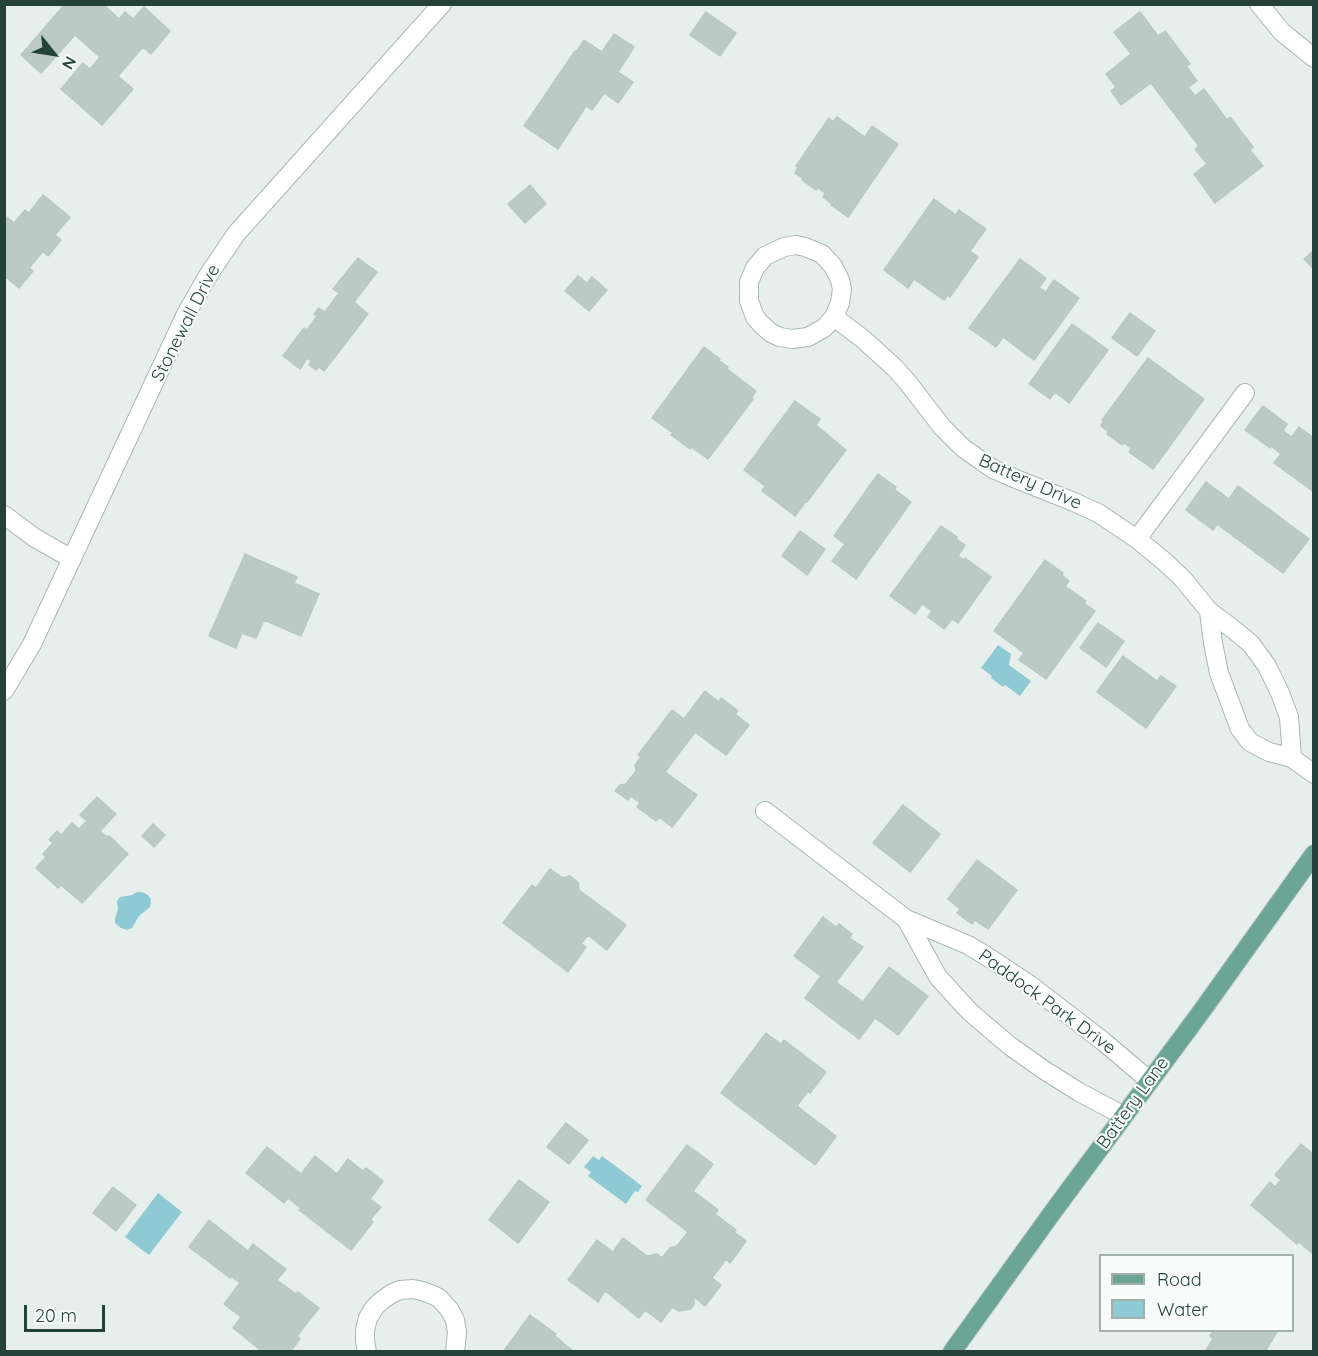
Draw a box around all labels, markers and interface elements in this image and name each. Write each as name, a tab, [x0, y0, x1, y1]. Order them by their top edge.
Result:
north arrow	[24, 24, 84, 84]
text: N	[58, 53, 81, 73]
street label: Stonewall Drive	[147, 261, 225, 385]
street label: Battery Drive	[975, 450, 1085, 514]
street label: Paddock Park Drive	[974, 945, 1120, 1059]
street label: Battery Lane	[1093, 1053, 1173, 1153]
legend	[1099, 1254, 1294, 1332]
text: Road	[1157, 1268, 1202, 1291]
scale bar	[27, 1293, 108, 1331]
text: Water	[1157, 1298, 1208, 1321]
text: 20 m	[35, 1304, 77, 1327]

